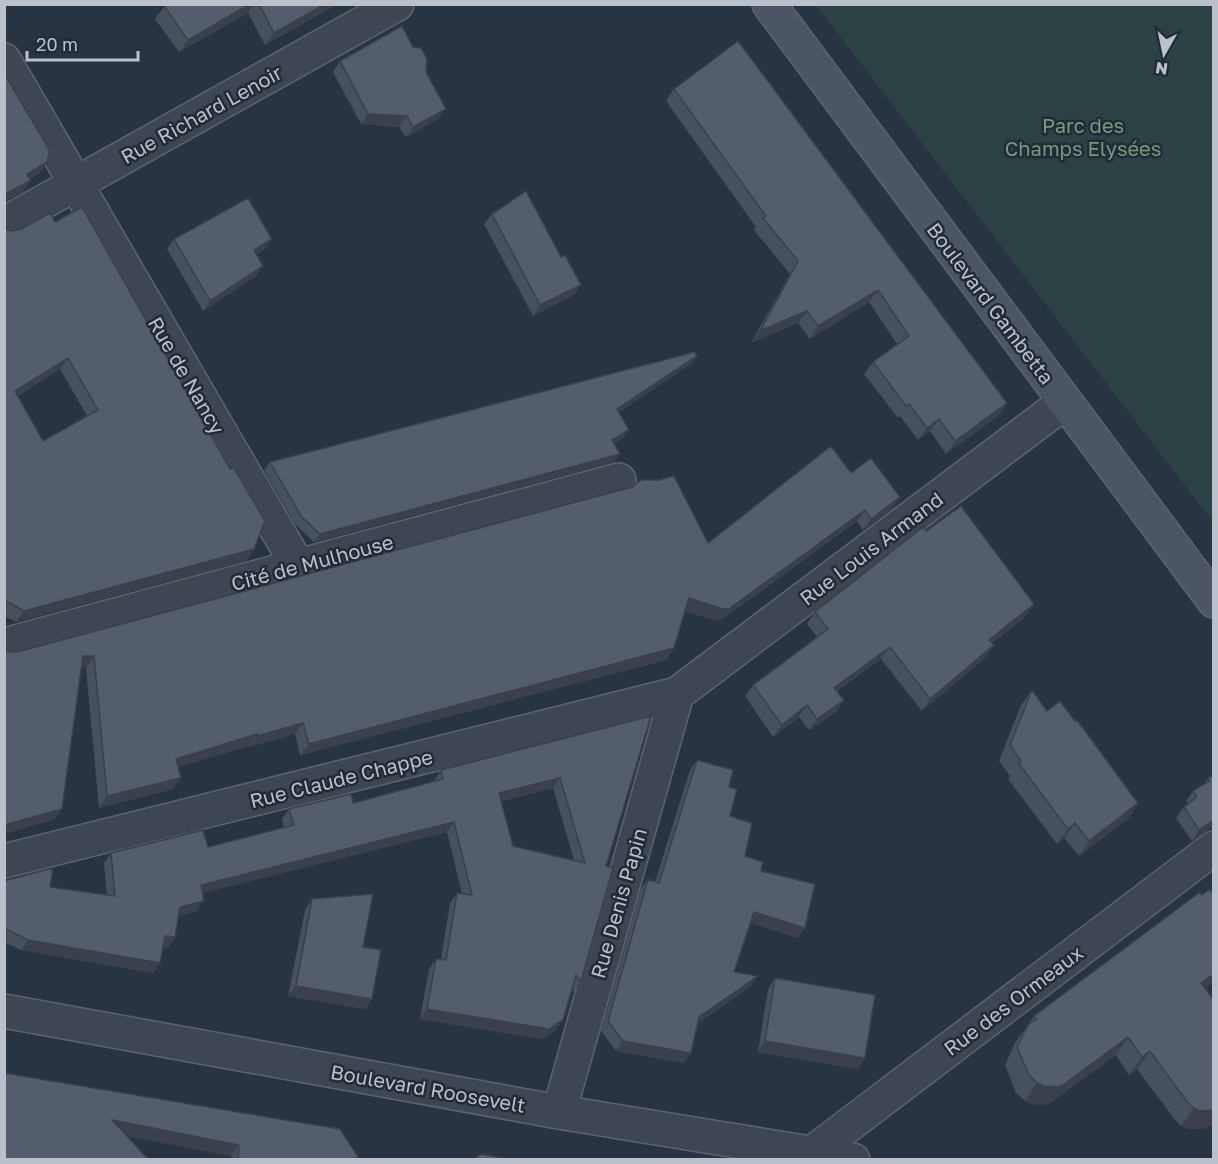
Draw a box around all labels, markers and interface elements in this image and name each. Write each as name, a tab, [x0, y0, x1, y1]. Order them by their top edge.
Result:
scale bar	[27, 24, 138, 62]
north arrow	[1134, 24, 1194, 84]
text: 20 m	[36, 33, 78, 55]
text: N	[1154, 58, 1169, 80]
street label: Rue Richard Lenoir	[116, 60, 286, 168]
park label: Parc des Champs Elysées	[1005, 113, 1161, 160]
street label: Boulevard Gambetta	[922, 218, 1060, 388]
street label: Rue de Nancy	[144, 312, 230, 438]
street label: Rue Louis Armand	[795, 486, 947, 610]
street label: Cité de Mulhouse	[228, 529, 396, 595]
street label: Rue Claude Chappe	[247, 744, 435, 812]
street label: Rue Denis Papin	[585, 825, 651, 981]
street label: Rue des Ormeaux	[939, 940, 1087, 1060]
street label: Boulevard Roosevelt	[329, 1059, 527, 1117]

